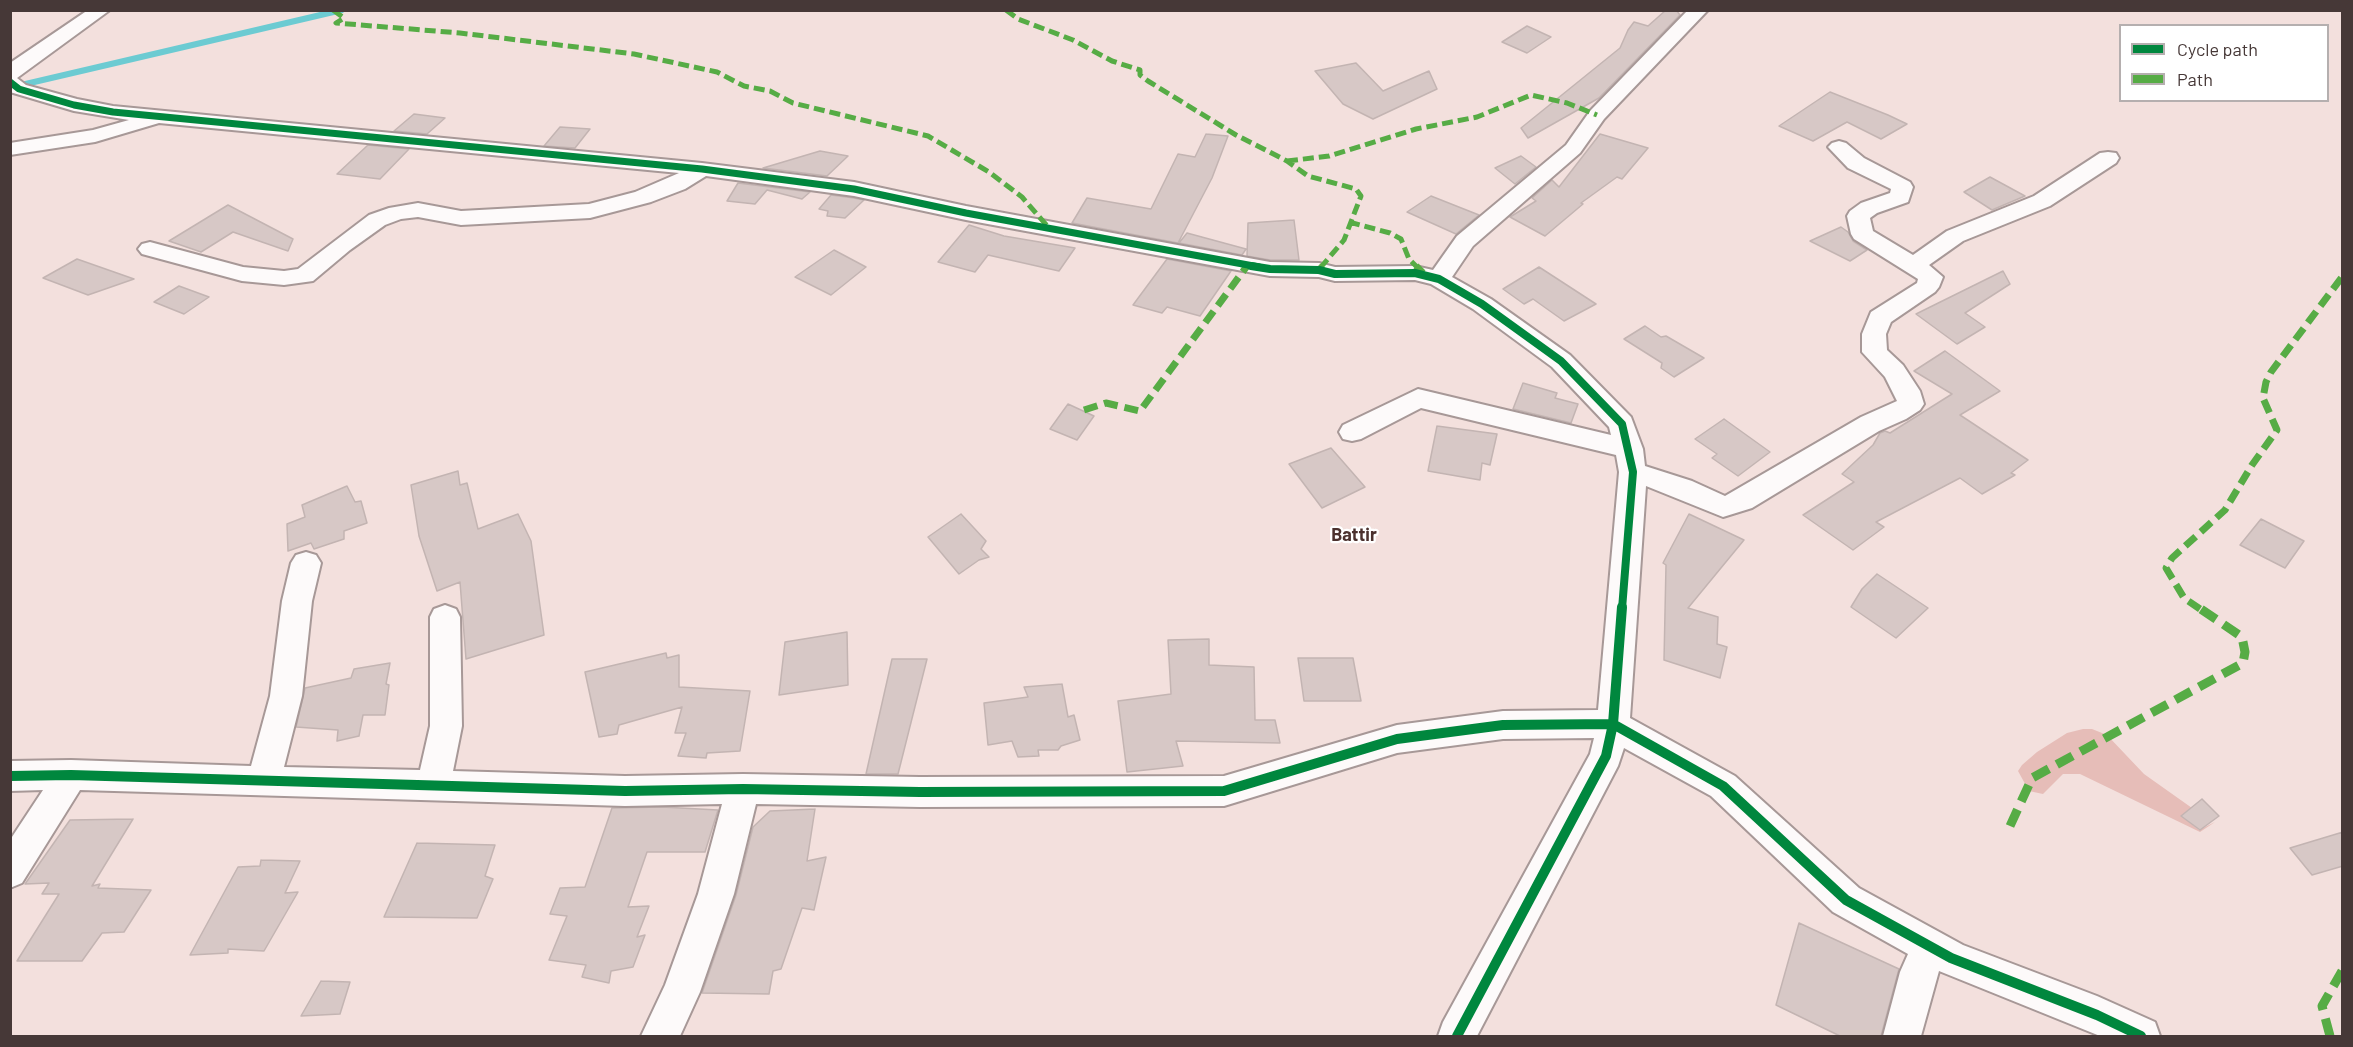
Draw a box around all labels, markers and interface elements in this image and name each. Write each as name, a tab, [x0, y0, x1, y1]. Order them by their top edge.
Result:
legend	[2119, 24, 2329, 102]
text: Cycle path	[2177, 38, 2258, 60]
text: Path	[2177, 68, 2213, 90]
district label: Battir	[1331, 524, 1377, 546]

